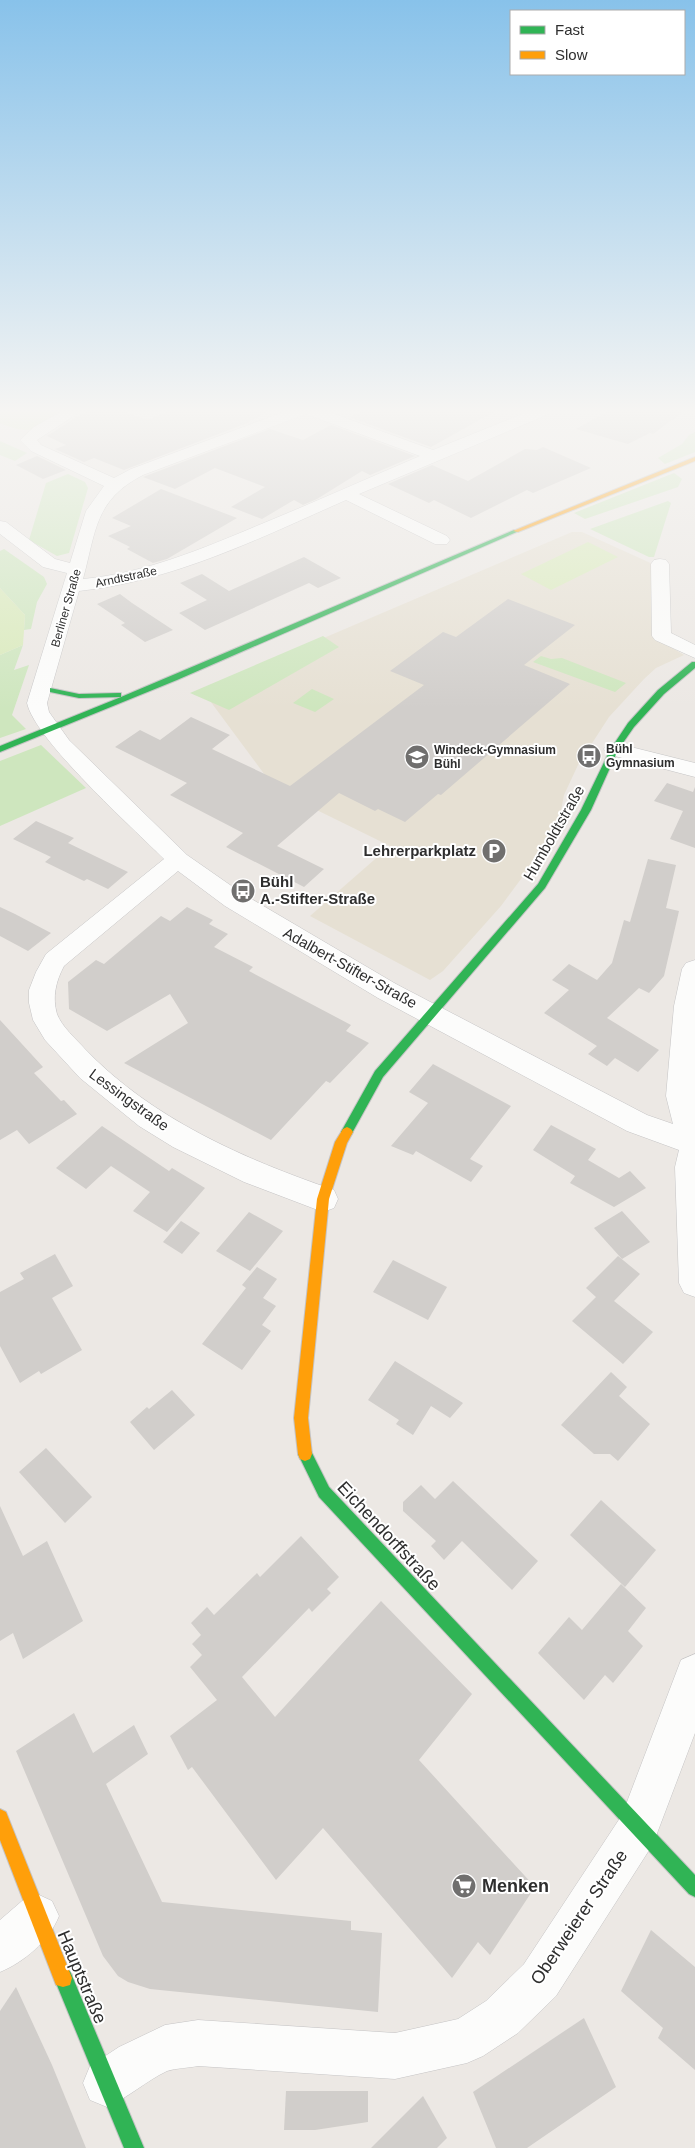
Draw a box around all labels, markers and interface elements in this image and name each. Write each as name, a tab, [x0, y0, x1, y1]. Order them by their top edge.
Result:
legend	[510, 10, 685, 75]
text: Fast	[555, 21, 585, 38]
text: Slow	[555, 46, 588, 63]
street label: Arndtstraße	[94, 564, 158, 590]
street label: Berliner Straße	[48, 567, 84, 649]
place label: Bühl Gymnasium	[606, 742, 675, 770]
place label: Windeck-Gymnasium Bühl	[434, 743, 556, 771]
bus stop icon: Bühl Gymnasium	[576, 743, 602, 769]
school or university icon: Windeck-Gymnasium Bühl	[404, 744, 430, 770]
street label: Humboldtstraße	[520, 782, 588, 883]
parking icon: Lehrerparkplatz	[481, 838, 507, 864]
place label: Lehrerparkplatz	[363, 842, 476, 859]
place label: Bühl A.-Stifter-Straße	[260, 873, 375, 907]
bus stop icon: Bühl A.-Stifter-Straße	[230, 878, 256, 904]
street label: Adalbert-Stifter-Straße	[280, 924, 420, 1011]
street label: Lessingstraße	[86, 1065, 172, 1134]
street label: Eichendorffstraße	[333, 1477, 445, 1595]
street label: Oberweierer Straße	[527, 1846, 631, 1988]
supermarket icon: Menken	[451, 1873, 477, 1899]
place label: Menken	[482, 1876, 549, 1896]
street label: Hauptstraße	[53, 1928, 111, 2026]

